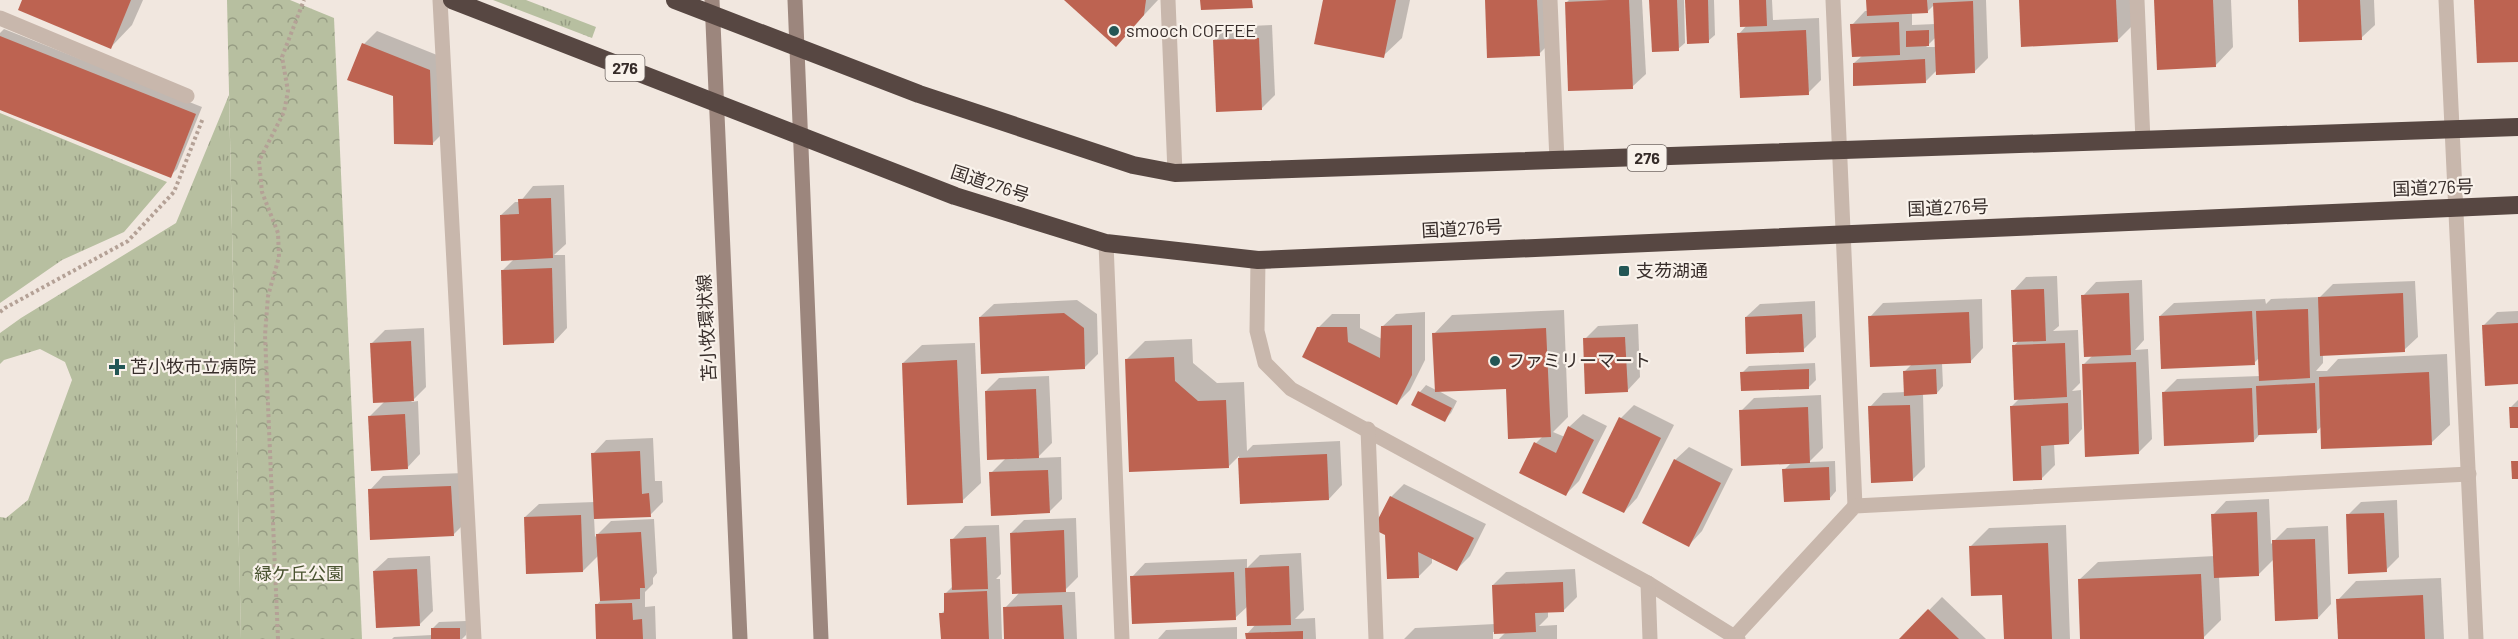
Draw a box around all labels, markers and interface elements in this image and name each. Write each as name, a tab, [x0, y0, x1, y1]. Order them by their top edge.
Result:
place label: smooch COFFEE	[1126, 19, 1256, 41]
marker: smooch COFFEE	[1107, 24, 1121, 38]
road number: 276	[606, 55, 644, 81]
road number: 276	[1628, 145, 1666, 171]
street label: 国道276号	[948, 160, 1032, 206]
street label: 国道276号	[2392, 175, 2474, 199]
street label: 国道276号	[1907, 195, 1989, 219]
street label: 国道276号	[1421, 215, 1503, 241]
place label: 支芴湖通	[1636, 259, 1708, 281]
marker: 支芴湖通	[1617, 264, 1631, 278]
street label: 苫小牧環状線	[692, 274, 720, 383]
place label: ファミリーマート	[1507, 349, 1651, 371]
marker: ファミリーマート	[1488, 354, 1502, 368]
place label: 苫小牧市立病院	[130, 355, 256, 377]
marker: 苫小牧市立病院	[108, 358, 126, 376]
park label: 緑ケ丘公園	[254, 562, 344, 584]

